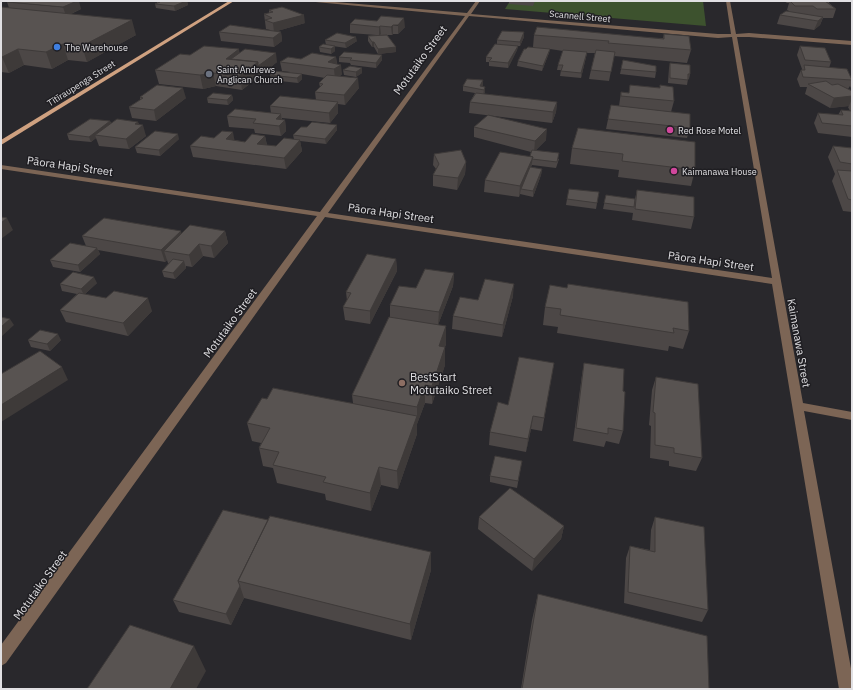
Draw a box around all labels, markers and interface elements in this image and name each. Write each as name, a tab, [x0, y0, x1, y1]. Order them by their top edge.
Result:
street label: Scannell Street	[549, 8, 611, 24]
street label: Motutaiko Street	[390, 23, 450, 97]
marker: The Warehouse	[52, 42, 62, 52]
place label: The Warehouse	[65, 42, 128, 53]
street label: Tītīraupenga Street	[45, 58, 117, 108]
place label: Saint Andrews Anglican Church	[217, 64, 283, 85]
marker: Saint Andrews Anglican Church	[204, 69, 214, 79]
marker: Red Rose Motel	[665, 125, 675, 135]
place label: Red Rose Motel	[678, 125, 741, 136]
street label: Pāora Hapi Street	[26, 153, 114, 179]
marker: Kaimanawa House	[669, 166, 679, 176]
place label: Kaimanawa House	[682, 166, 757, 177]
street label: Pāora Hapi Street	[347, 200, 435, 226]
street label: Pāora Hapi Street	[667, 248, 755, 274]
street label: Motutaiko Street	[200, 286, 260, 360]
street label: Kaimanawa Street	[784, 297, 814, 389]
place label: BestStart Motutaiko Street	[410, 370, 492, 397]
marker: BestStart Motutaiko Street	[397, 378, 407, 388]
street label: Motutaiko Street	[10, 548, 70, 622]

